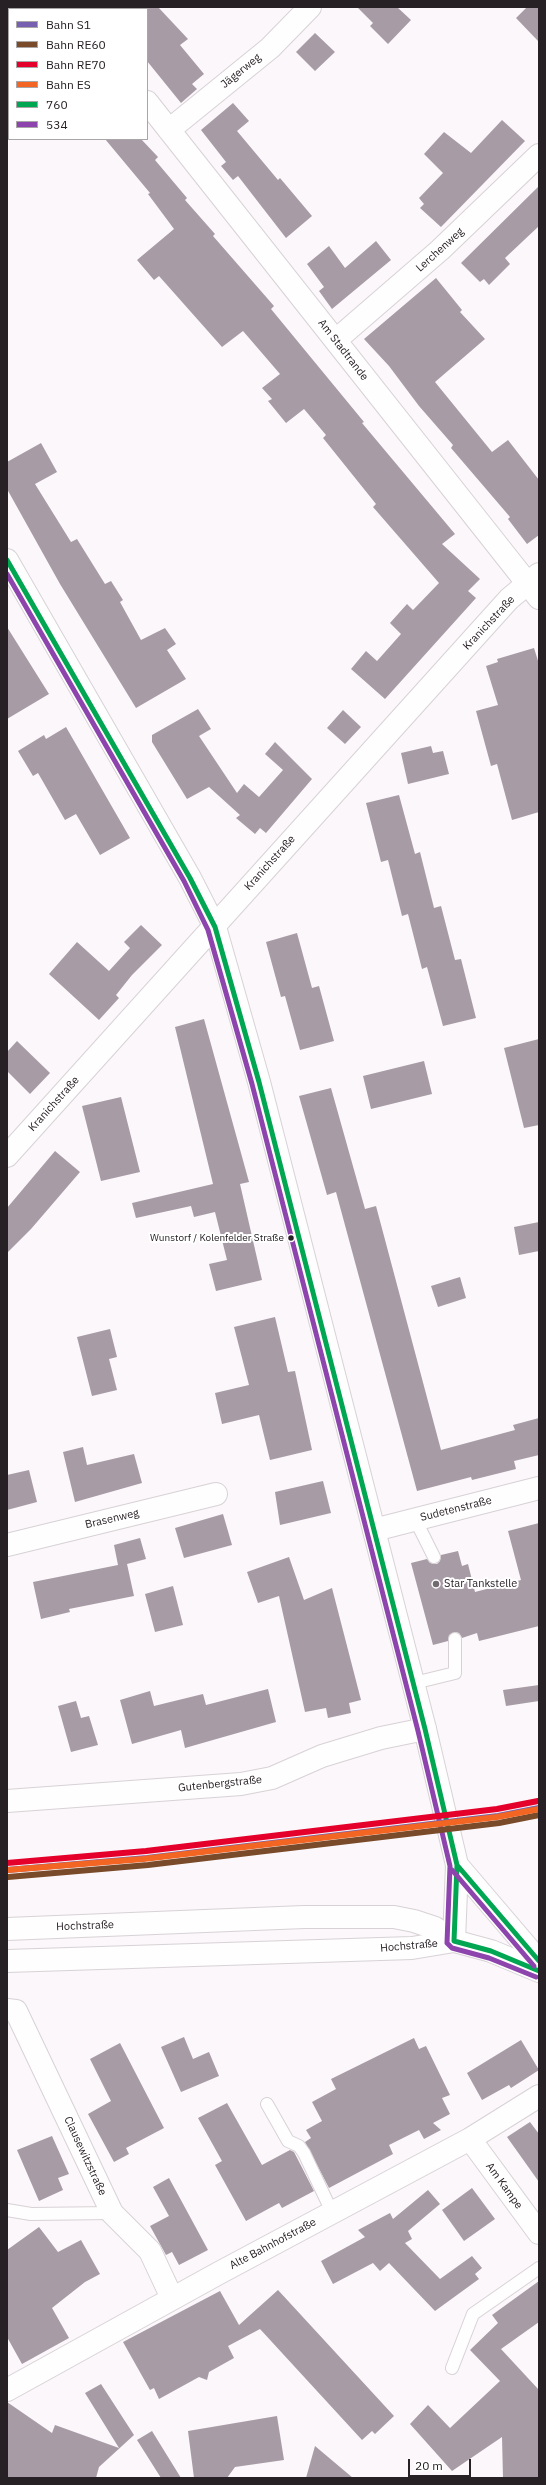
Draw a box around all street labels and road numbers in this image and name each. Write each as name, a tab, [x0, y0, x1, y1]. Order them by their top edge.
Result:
street label: Jägerweg	[218, 51, 264, 91]
street label: Lerchenweg	[413, 225, 467, 275]
street label: Am Stadtrande	[315, 317, 371, 383]
street label: Kranichstraße	[460, 593, 518, 653]
street label: Kranichstraße	[242, 833, 298, 893]
street label: Kranichstraße	[26, 1074, 82, 1134]
street label: Sudetenstraße	[419, 1494, 493, 1524]
street label: Brasenweg	[84, 1506, 140, 1532]
street label: Gutenbergstraße	[177, 1773, 263, 1795]
street label: Hochstraße	[56, 1918, 114, 1934]
street label: Hochstraße	[380, 1937, 438, 1955]
street label: Clausewitzstraße	[61, 2114, 109, 2198]
street label: Am Kampe	[483, 2160, 525, 2212]
street label: Alte Bahnhofstraße	[228, 2216, 318, 2272]

